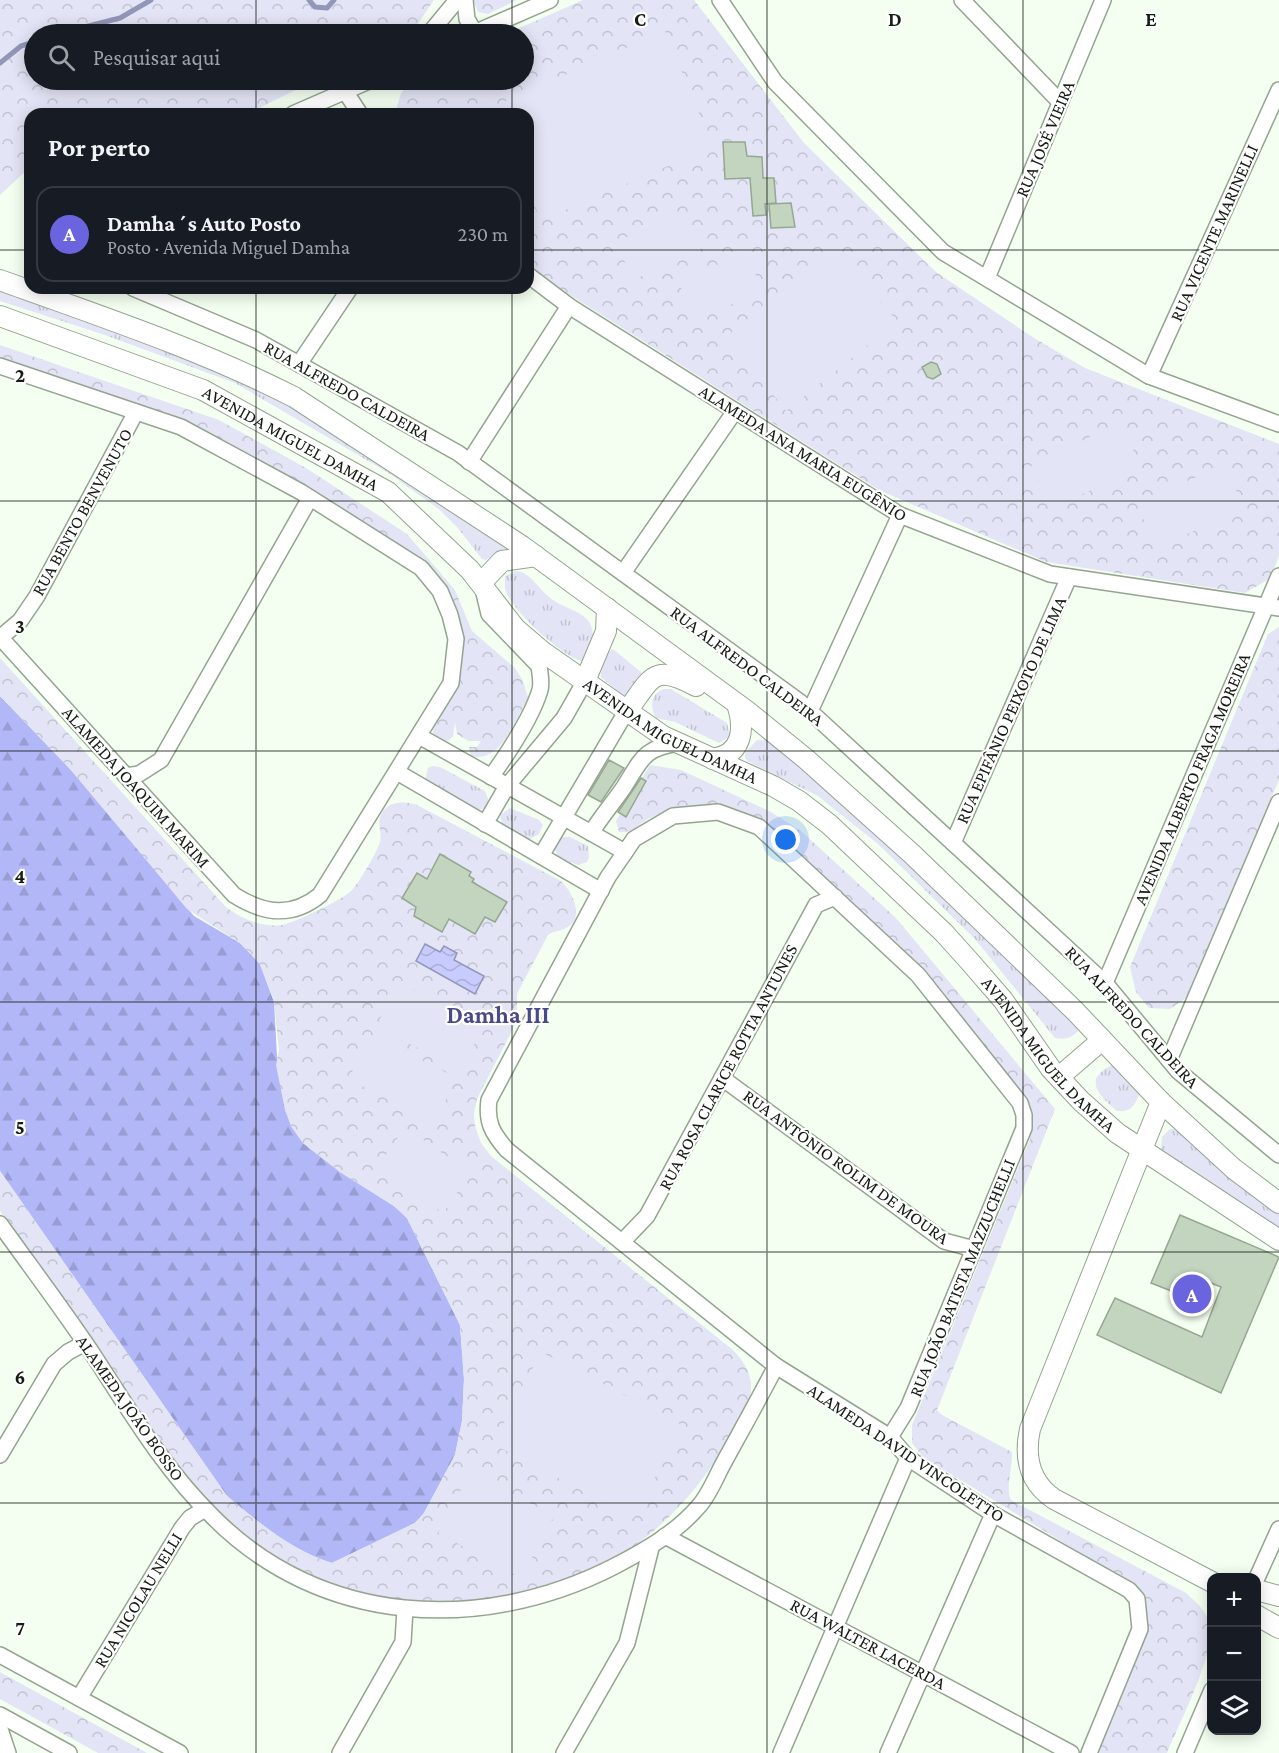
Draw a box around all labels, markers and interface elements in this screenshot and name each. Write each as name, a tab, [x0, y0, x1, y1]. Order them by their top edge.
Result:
text: C	[634, 8, 646, 30]
text: D	[888, 8, 902, 30]
text: E	[1145, 8, 1157, 30]
search box	[24, 24, 534, 90]
icon: search	[45, 41, 78, 74]
text: Pesquisar aqui	[93, 45, 220, 70]
street label: RUA JOSÉ VIEIRA	[1011, 77, 1079, 200]
text: Por perto	[48, 133, 150, 162]
street label: RUA VICENTE MARINELLI	[1166, 142, 1262, 324]
text: Damha´s Auto Posto	[107, 211, 301, 236]
text: A	[64, 223, 75, 245]
text: 230 m	[458, 223, 508, 245]
text: Posto · Avenida Miguel Damha	[107, 236, 350, 258]
street label: RUA ALFREDO CALDEIRA	[261, 337, 434, 445]
text: 2	[15, 364, 25, 386]
street label: ALAMEDA ANA MARIA EUGÊNIO	[695, 381, 911, 525]
street label: AVENIDA MIGUEL DAMHA	[199, 382, 383, 495]
street label: RUA BENTO BENVENUTO	[28, 425, 136, 599]
street label: RUA EPIFÂNIO PEIXOTO DE LIMA	[952, 593, 1071, 827]
street label: RUA ALFREDO CALDEIRA	[666, 602, 828, 731]
text: 3	[15, 615, 25, 637]
street label: AVENIDA ALBERTO FRAGA MOREIRA	[1130, 649, 1255, 908]
street label: AVENIDA MIGUEL DAMHA	[579, 673, 761, 788]
street label: ALAMEDA JOAQUIM MARIM	[58, 702, 214, 872]
your location	[771, 825, 800, 854]
text: 4	[15, 865, 26, 887]
street label: RUA ROSA CLARICE ROTTA ANTUNES	[655, 941, 801, 1193]
street label: RUA ALFREDO CALDEIRA	[1061, 942, 1203, 1093]
street label: AVENIDA MIGUEL DAMHA	[978, 973, 1120, 1137]
district label: Damha III	[447, 1001, 549, 1028]
street label: RUA ANTÔNIO ROLIM DE MOURA	[739, 1086, 953, 1249]
text: 5	[15, 1116, 25, 1138]
street label: RUA JOÃO BATISTA MAZZUCHELLI	[905, 1156, 1019, 1400]
pin: A	[1172, 1272, 1212, 1316]
street label: ALAMEDA JOÃO BOSSO	[72, 1331, 188, 1485]
text: 6	[15, 1366, 25, 1388]
street label: ALAMEDA DAVID VINCOLETTO	[804, 1380, 1008, 1526]
street label: RUA NICOLAU NELLI	[90, 1529, 186, 1671]
map controls	[1207, 1573, 1261, 1735]
button: +	[1207, 1573, 1261, 1627]
street label: RUA WALTER LACERDA	[787, 1595, 950, 1694]
text: 7	[15, 1617, 25, 1639]
button: −	[1207, 1627, 1261, 1681]
button: layers	[1207, 1681, 1261, 1735]

